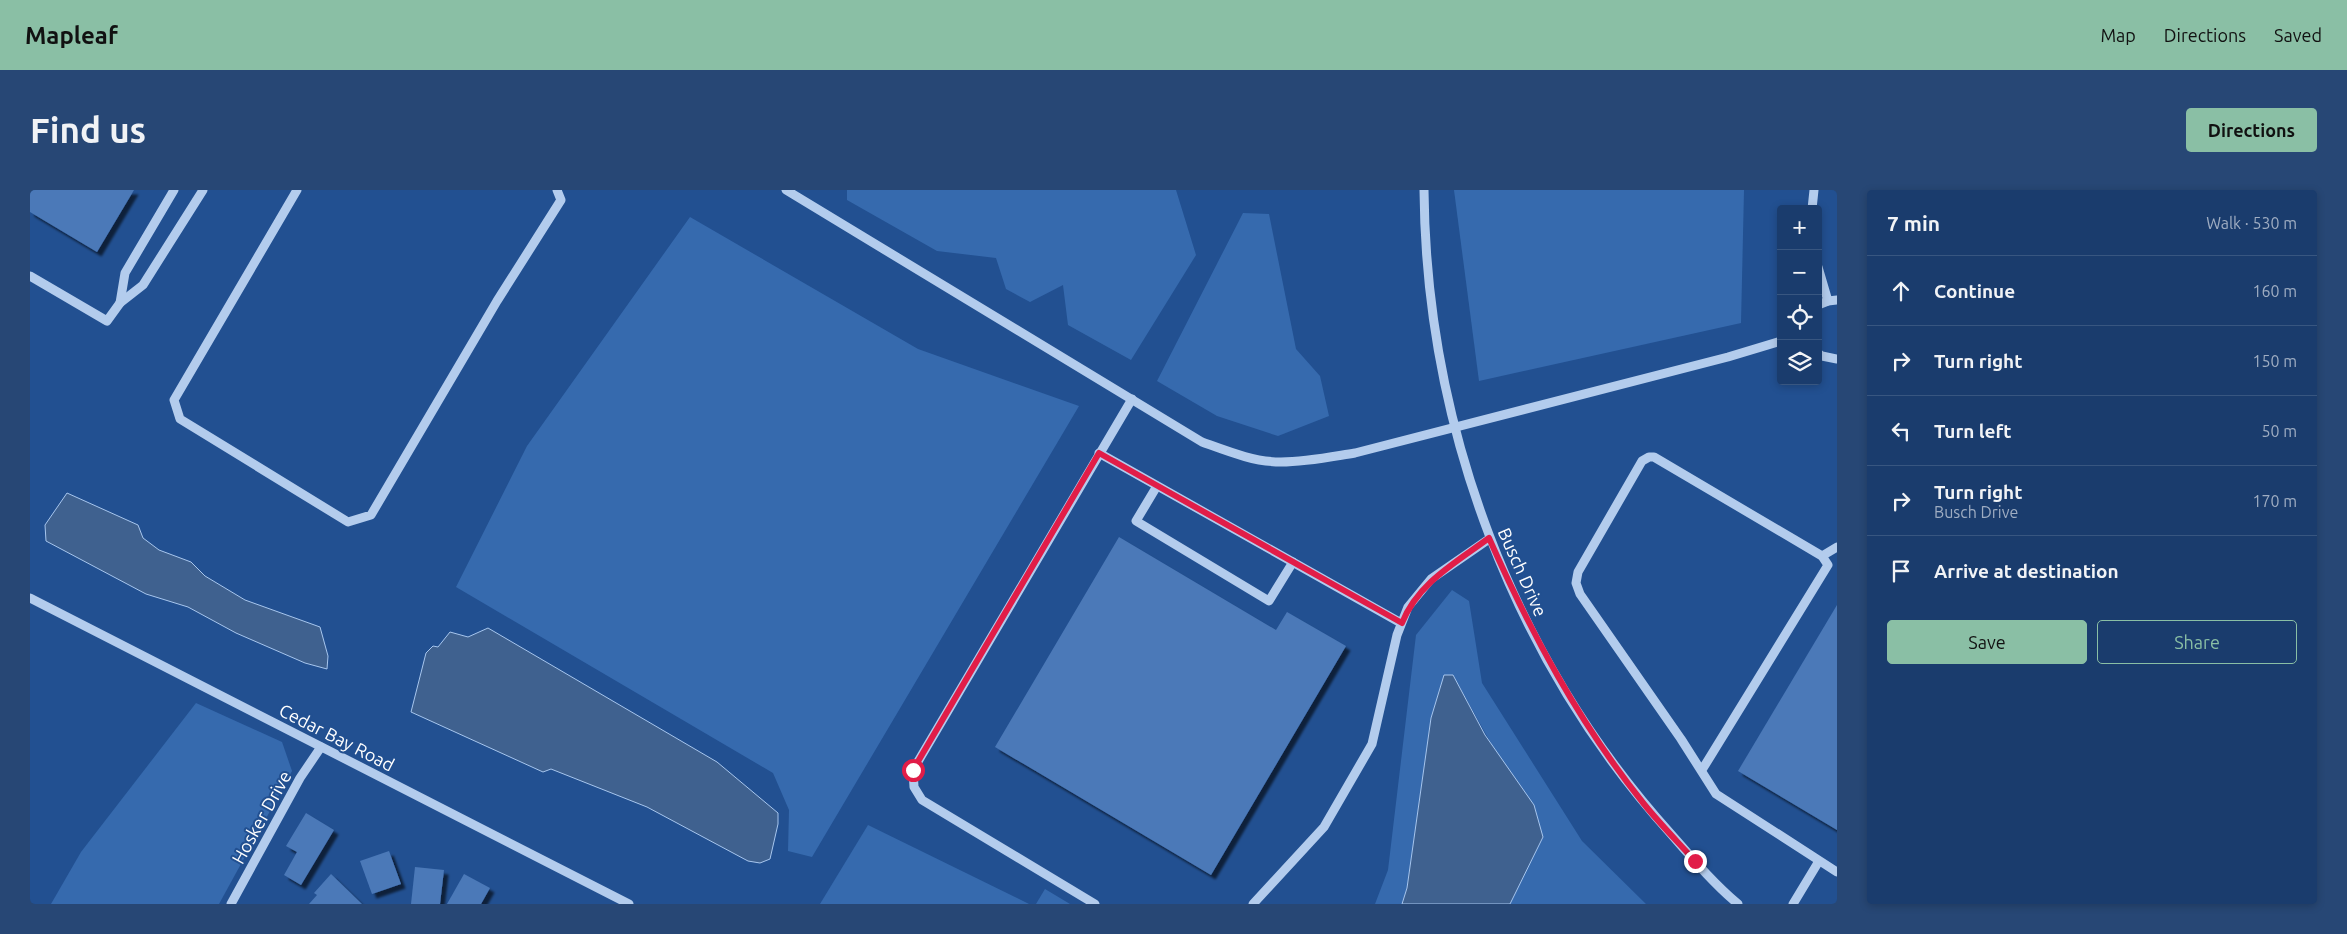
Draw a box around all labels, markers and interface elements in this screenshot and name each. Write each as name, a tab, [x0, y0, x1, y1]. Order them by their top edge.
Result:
text: Mapleaf	[25, 22, 118, 49]
text: Map	[2100, 25, 2136, 45]
text: Directions	[2164, 25, 2246, 45]
text: Saved	[2274, 25, 2322, 45]
button: Directions	[2186, 108, 2317, 152]
text: Find us	[30, 110, 146, 150]
map controls	[1777, 205, 1822, 385]
button: +	[1777, 205, 1822, 250]
text: 7 min	[1887, 211, 1940, 235]
text: Walk · 530 m	[2206, 214, 2297, 232]
button: −	[1777, 250, 1822, 295]
icon: ahead	[1887, 277, 1915, 305]
text: Continue	[1934, 280, 2015, 302]
text: 160 m	[2252, 282, 2297, 300]
button: locate	[1777, 295, 1822, 340]
button: layers	[1777, 340, 1822, 385]
icon: right	[1887, 347, 1915, 375]
text: Turn right	[1934, 350, 2022, 372]
text: 150 m	[2252, 352, 2297, 370]
icon: left	[1887, 417, 1915, 445]
text: Turn left	[1934, 420, 2012, 442]
text: 50 m	[2261, 422, 2297, 440]
text: Turn right	[1934, 481, 2022, 503]
icon: right	[1887, 487, 1915, 515]
text: 170 m	[2252, 492, 2297, 510]
text: Busch Drive	[1934, 503, 2018, 521]
street label: Busch Drive	[1495, 525, 1551, 619]
icon: arrive	[1887, 557, 1915, 585]
text: Arrive at destination	[1934, 560, 2119, 582]
button: Save	[1887, 620, 2087, 664]
button: Share	[2097, 620, 2297, 664]
street label: Cedar Bay Road	[276, 699, 398, 775]
route start	[902, 759, 925, 782]
street label: Hosker Drive	[227, 767, 295, 867]
route end	[1684, 850, 1707, 873]

